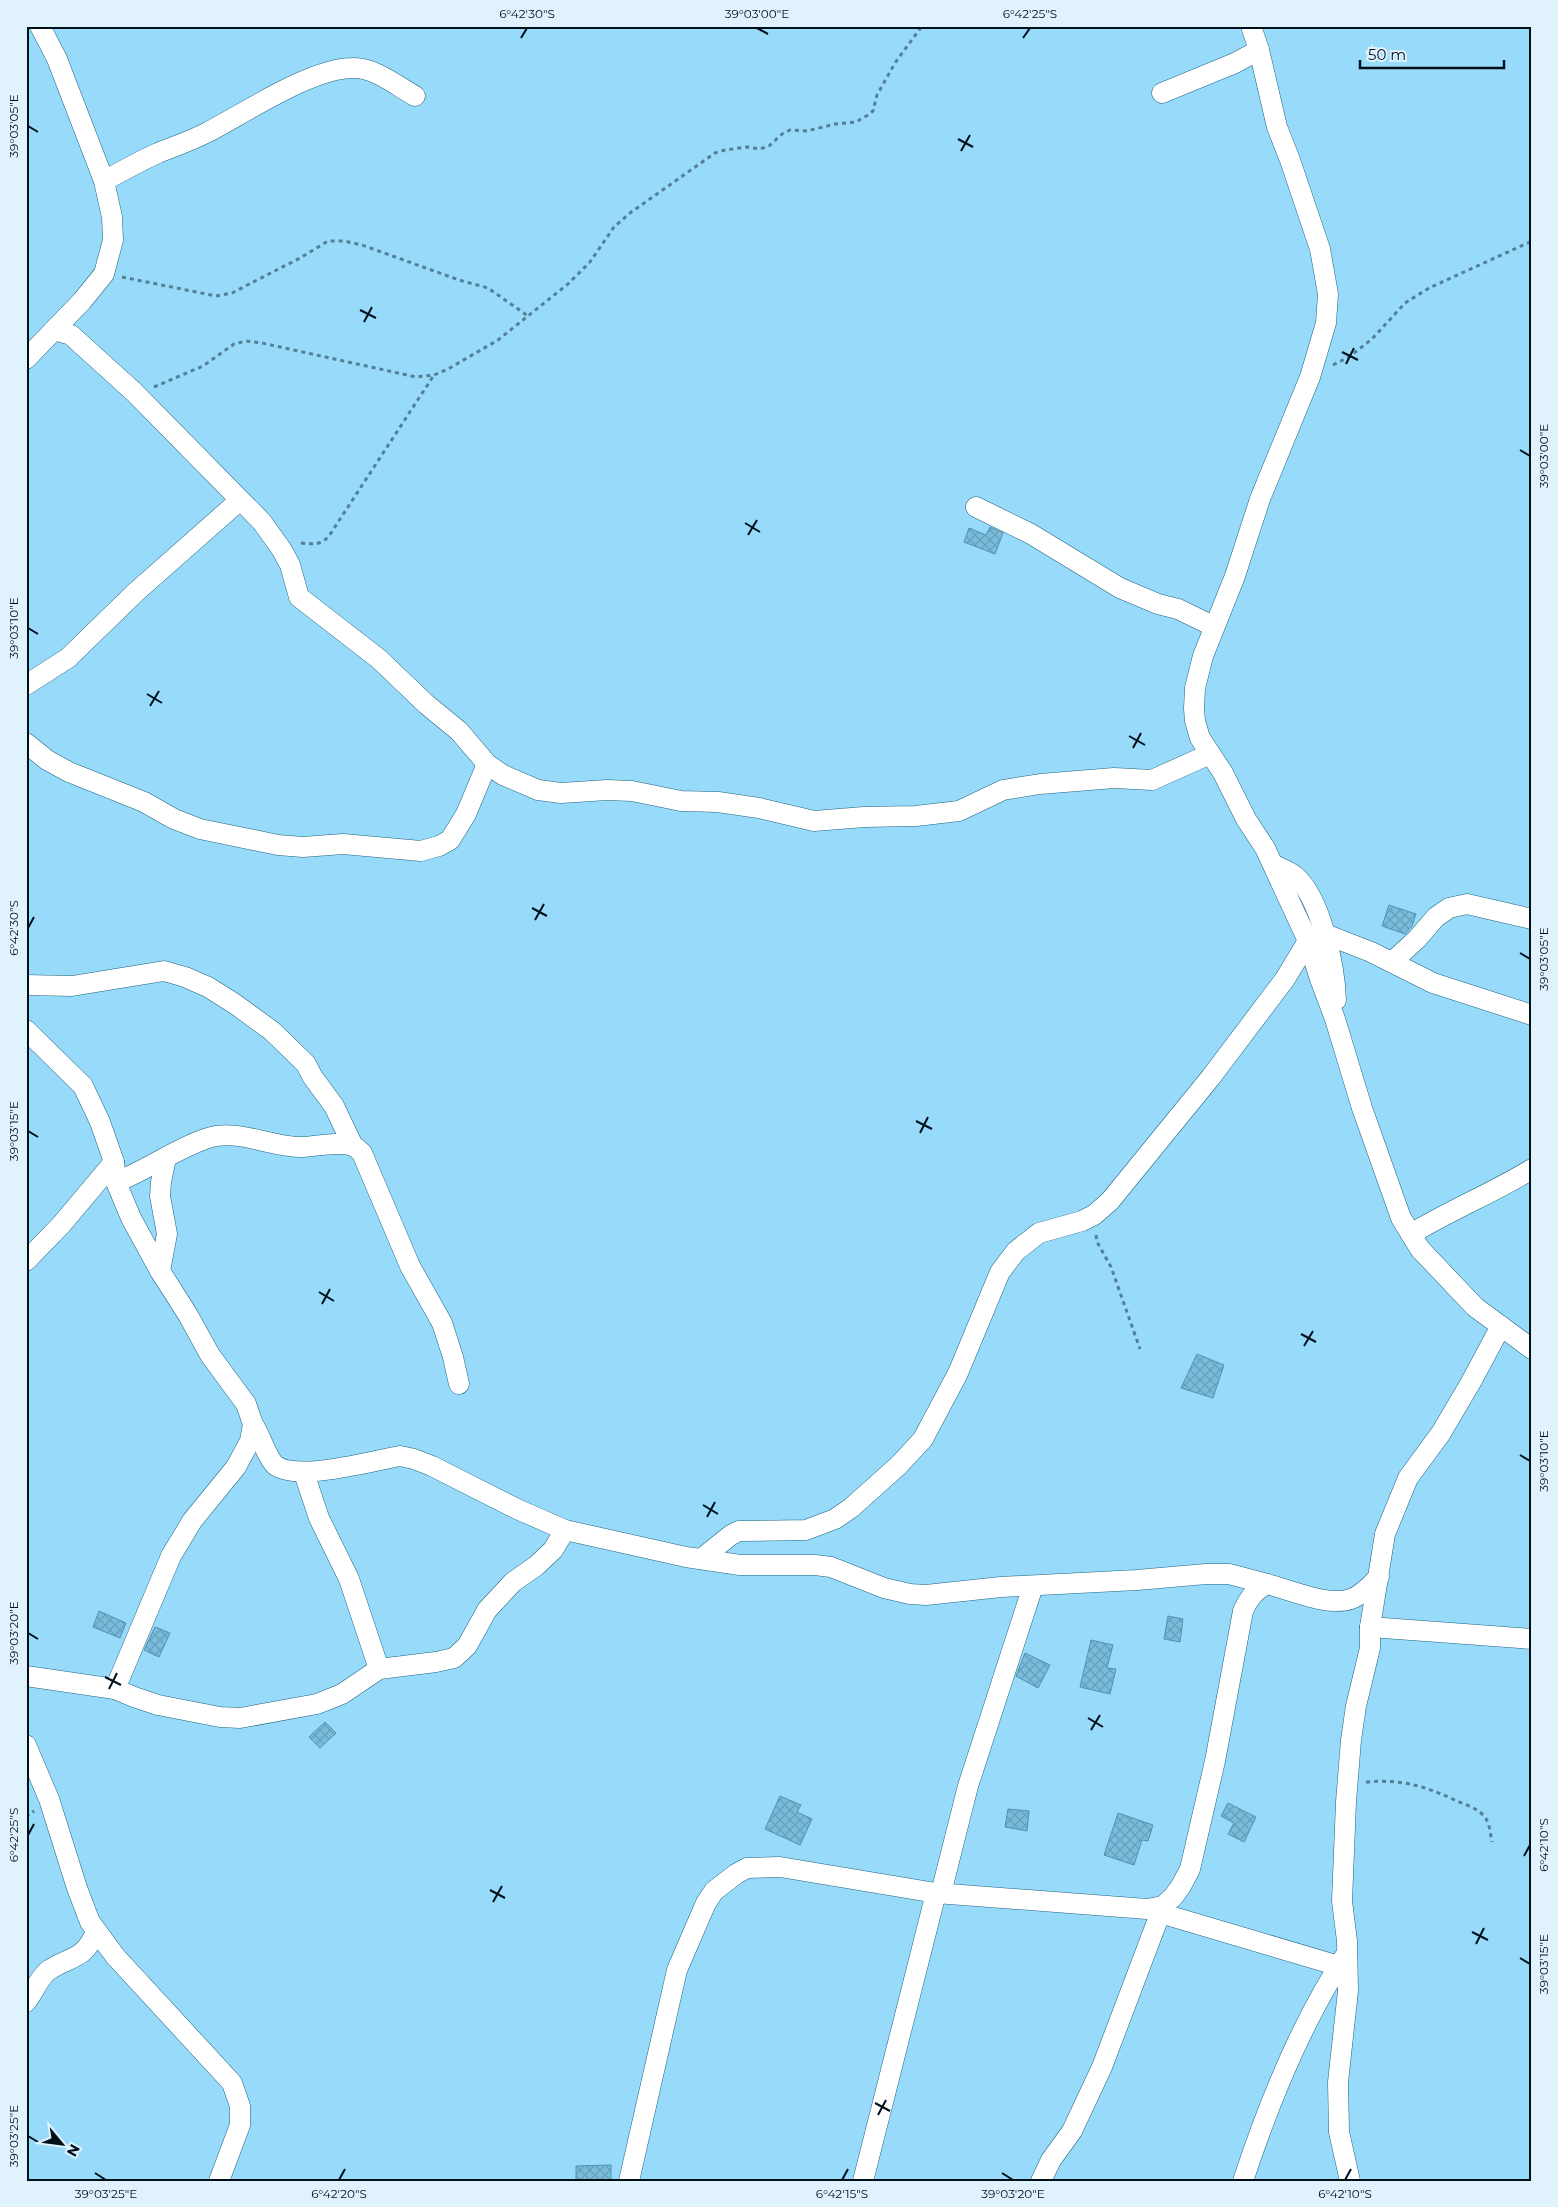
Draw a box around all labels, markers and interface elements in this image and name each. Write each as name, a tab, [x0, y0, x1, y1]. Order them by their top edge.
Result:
text: 6°42'30"S	[499, 6, 555, 21]
text: 39°03'00"E	[725, 6, 789, 21]
text: 6°42'25"S	[1003, 6, 1057, 21]
scale bar	[1360, 38, 1504, 70]
text: 50 m	[1368, 45, 1406, 64]
text: 39°03'05"E	[6, 94, 21, 158]
text: 39°03'00"E	[1536, 424, 1551, 488]
text: 39°03'10"E	[6, 597, 21, 659]
text: 6°42'30"S	[6, 900, 21, 956]
text: 39°03'05"E	[1536, 927, 1551, 991]
text: 39°03'15"E	[6, 1101, 21, 1161]
text: 39°03'10"E	[1536, 1430, 1551, 1492]
text: 39°03'20"E	[6, 1601, 21, 1665]
text: 6°42'25"S	[6, 1808, 21, 1862]
text: 6°42'10"S	[1536, 1818, 1551, 1872]
text: 39°03'15"E	[1536, 1934, 1551, 1994]
text: 39°03'25"E	[6, 2105, 21, 2167]
north arrow	[38, 2120, 88, 2170]
text: N	[63, 2141, 84, 2160]
text: 39°03'25"E	[75, 2186, 137, 2201]
text: 6°42'20"S	[311, 2186, 367, 2201]
text: 6°42'15"S	[816, 2186, 868, 2201]
text: 39°03'20"E	[981, 2186, 1045, 2201]
text: 6°42'10"S	[1318, 2186, 1372, 2201]

